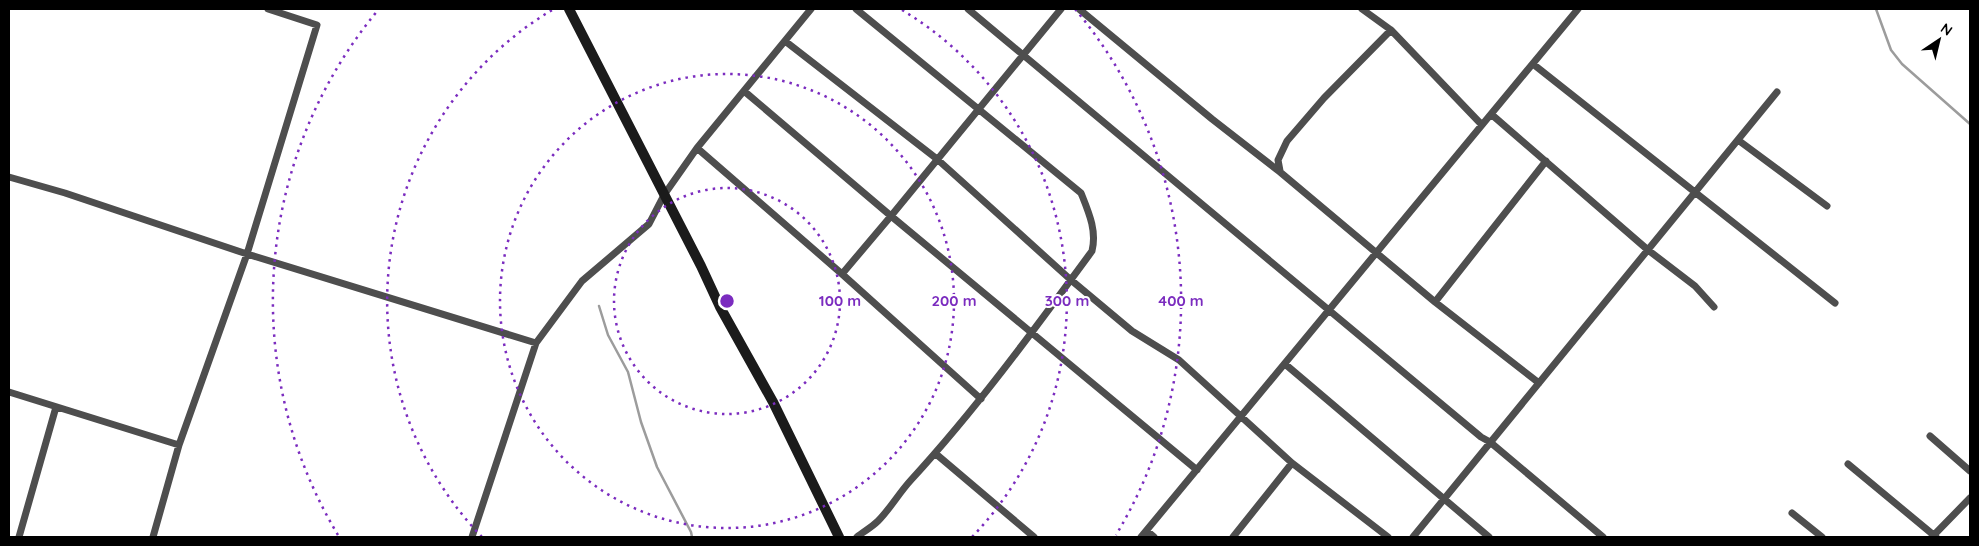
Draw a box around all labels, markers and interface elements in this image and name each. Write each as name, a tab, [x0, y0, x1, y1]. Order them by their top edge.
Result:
north arrow	[1914, 15, 1964, 65]
text: N	[1937, 19, 1956, 40]
text: 100 m	[819, 291, 861, 310]
text: 200 m	[932, 291, 977, 310]
text: 300 m	[1045, 291, 1089, 310]
text: 400 m	[1158, 291, 1204, 310]
centre of rings	[718, 292, 736, 310]

